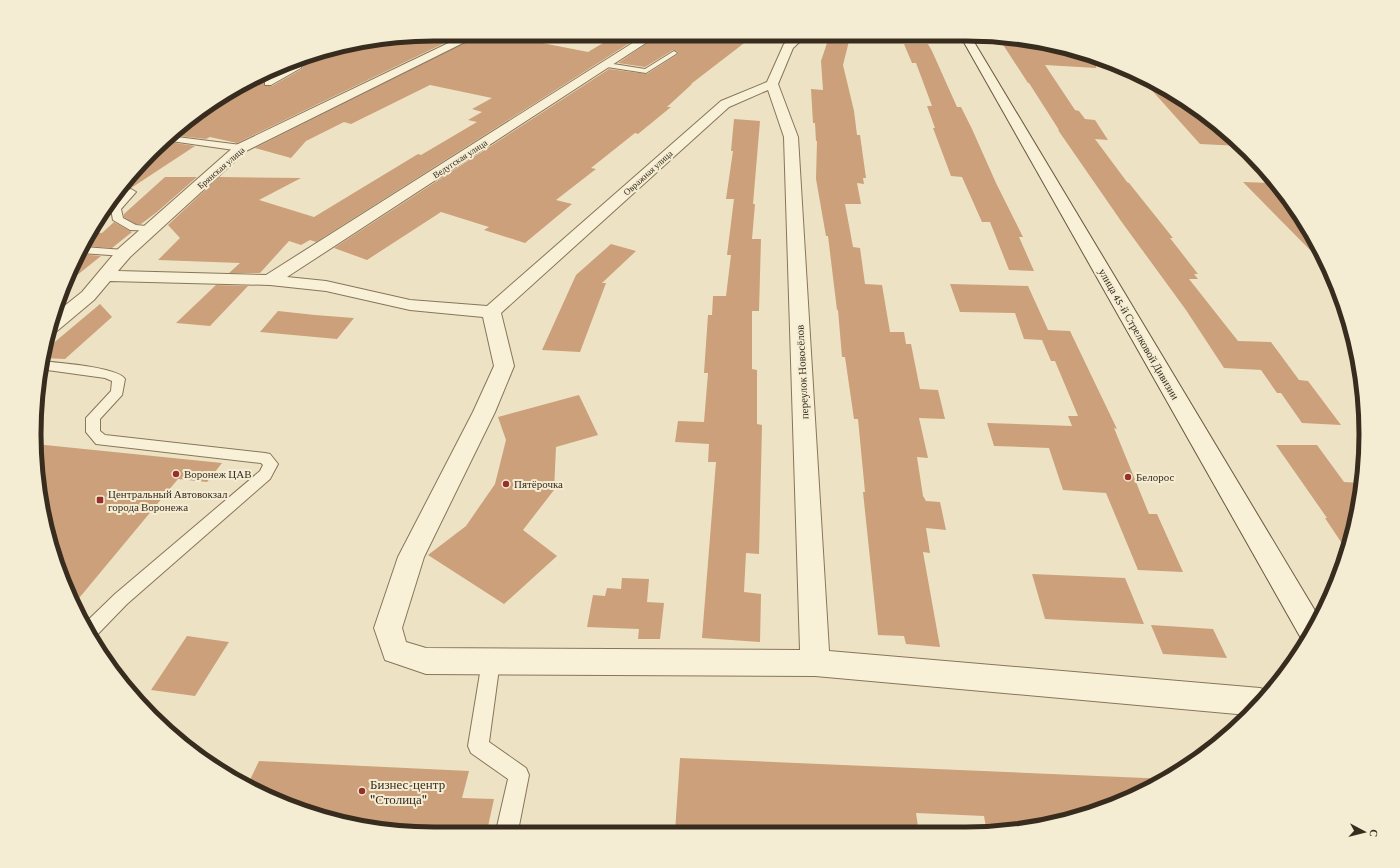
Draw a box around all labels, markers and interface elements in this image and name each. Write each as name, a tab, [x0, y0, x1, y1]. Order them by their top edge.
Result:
street label: Ведугская улица	[431, 138, 489, 180]
street label: Брянская улица	[195, 145, 247, 191]
street label: Овражная улица	[621, 148, 675, 198]
street label: улица 45-й Стрелковой Дивизии	[1096, 266, 1182, 402]
street label: переулок Новосёлов	[794, 324, 810, 420]
place label: Воронеж ЦАВ	[184, 468, 252, 480]
marker: Воронеж ЦАВ	[171, 469, 181, 479]
place label: Белорос	[1136, 471, 1174, 483]
marker: Белорос	[1123, 472, 1133, 482]
place label: Пятёрочка	[514, 478, 563, 490]
marker: Пятёрочка	[501, 479, 511, 489]
place label: Центральный Автовокзал города Воронежа	[108, 488, 228, 513]
marker: Центральный Автовокзал города Воронежа	[95, 495, 105, 505]
place label: Бизнес-центр "Столица"	[370, 777, 445, 807]
marker: Бизнес-центр "Столица"	[357, 786, 367, 796]
north arrow	[1344, 812, 1384, 852]
text: С	[1367, 829, 1380, 838]

